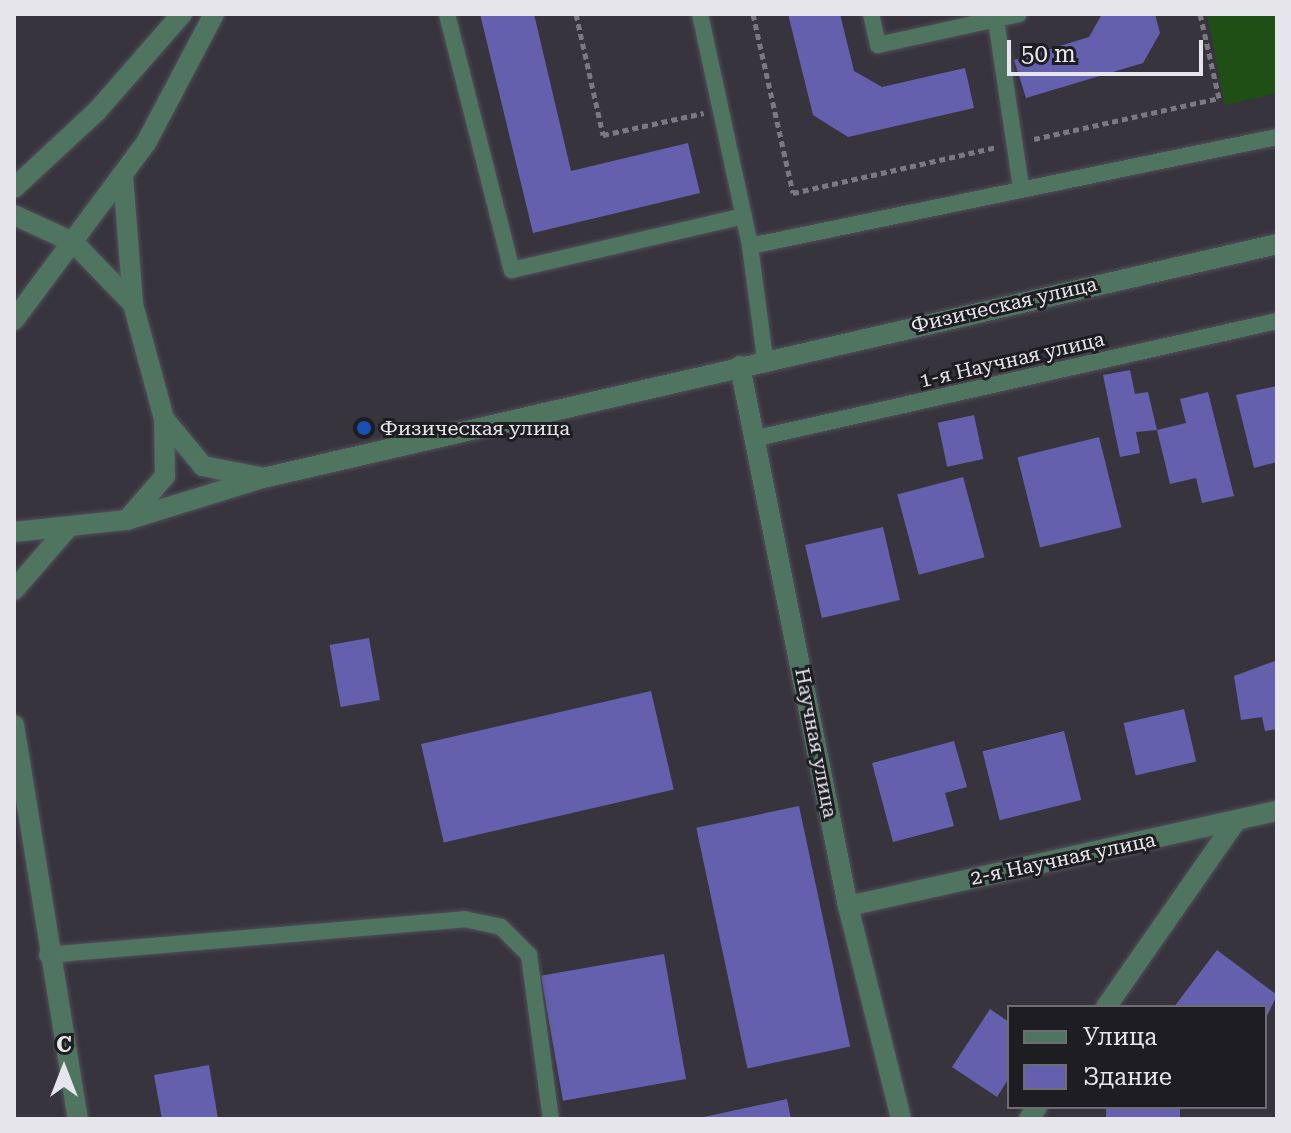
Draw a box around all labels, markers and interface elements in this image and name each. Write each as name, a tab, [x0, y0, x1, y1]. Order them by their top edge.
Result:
scale bar	[1011, 24, 1207, 74]
text: 50 m	[1021, 40, 1076, 68]
street label: Физическая улица	[909, 272, 1099, 338]
street label: 1-я Научная улица	[917, 327, 1107, 393]
place label: Физическая улица	[380, 416, 570, 440]
marker: Физическая улица	[355, 419, 373, 437]
street label: Научная улица	[790, 666, 842, 820]
street label: 2-я Научная улица	[968, 828, 1158, 890]
legend	[1007, 1005, 1267, 1109]
text: Улица	[1083, 1023, 1157, 1051]
north arrow	[24, 1029, 104, 1109]
text: С	[56, 1032, 72, 1057]
text: Здание	[1083, 1063, 1172, 1091]

